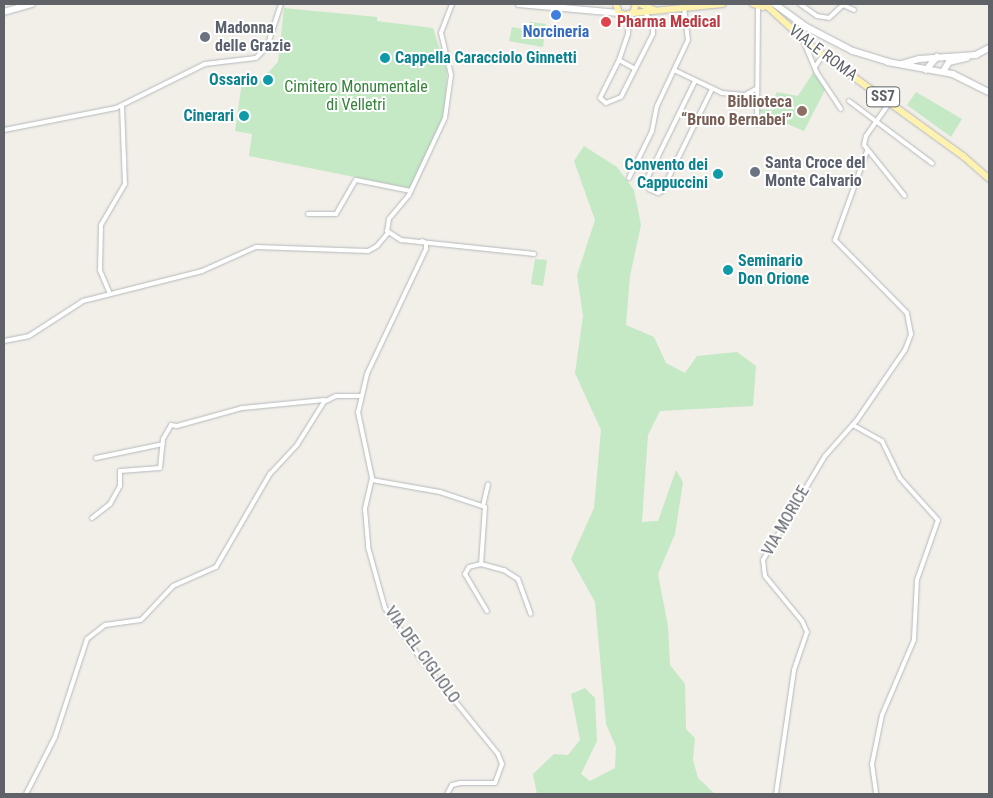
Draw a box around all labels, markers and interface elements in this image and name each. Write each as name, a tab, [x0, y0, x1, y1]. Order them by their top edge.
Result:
marker: Norcineria	[550, 9, 562, 21]
place label: Pharma Medical	[617, 12, 721, 32]
marker: Pharma Medical	[599, 15, 613, 29]
place label: Madonna delle Grazie	[215, 18, 291, 56]
street label: VIALE ROMA	[785, 21, 861, 85]
place label: Norcineria	[523, 22, 589, 42]
marker: Madonna delle Grazie	[199, 31, 211, 43]
place label: Cappella Caracciolo Ginnetti	[395, 48, 577, 68]
marker: Cappella Caracciolo Ginnetti	[379, 52, 391, 64]
place label: Ossario	[209, 70, 258, 90]
marker: Ossario	[262, 74, 274, 86]
park label: Cimitero Monumentale di Velletri	[284, 77, 428, 115]
road number: SS7	[866, 84, 900, 110]
place label: Biblioteca “Bruno Bernabei”	[681, 92, 792, 130]
marker: Biblioteca “Bruno Bernabei”	[796, 105, 808, 117]
place label: Cinerari	[183, 106, 234, 126]
marker: Cinerari	[238, 110, 250, 122]
place label: Santa Croce del Monte Calvario	[765, 153, 866, 191]
place label: Convento dei Cappuccini	[624, 155, 708, 193]
marker: Santa Croce del Monte Calvario	[749, 166, 761, 178]
marker: Convento dei Cappuccini	[712, 168, 724, 180]
place label: Seminario Don Orione	[738, 251, 809, 289]
marker: Seminario Don Orione	[722, 264, 734, 276]
street label: VIA MORICE	[758, 483, 814, 559]
street label: VIA DEL CIGLIOLO	[380, 603, 464, 707]

